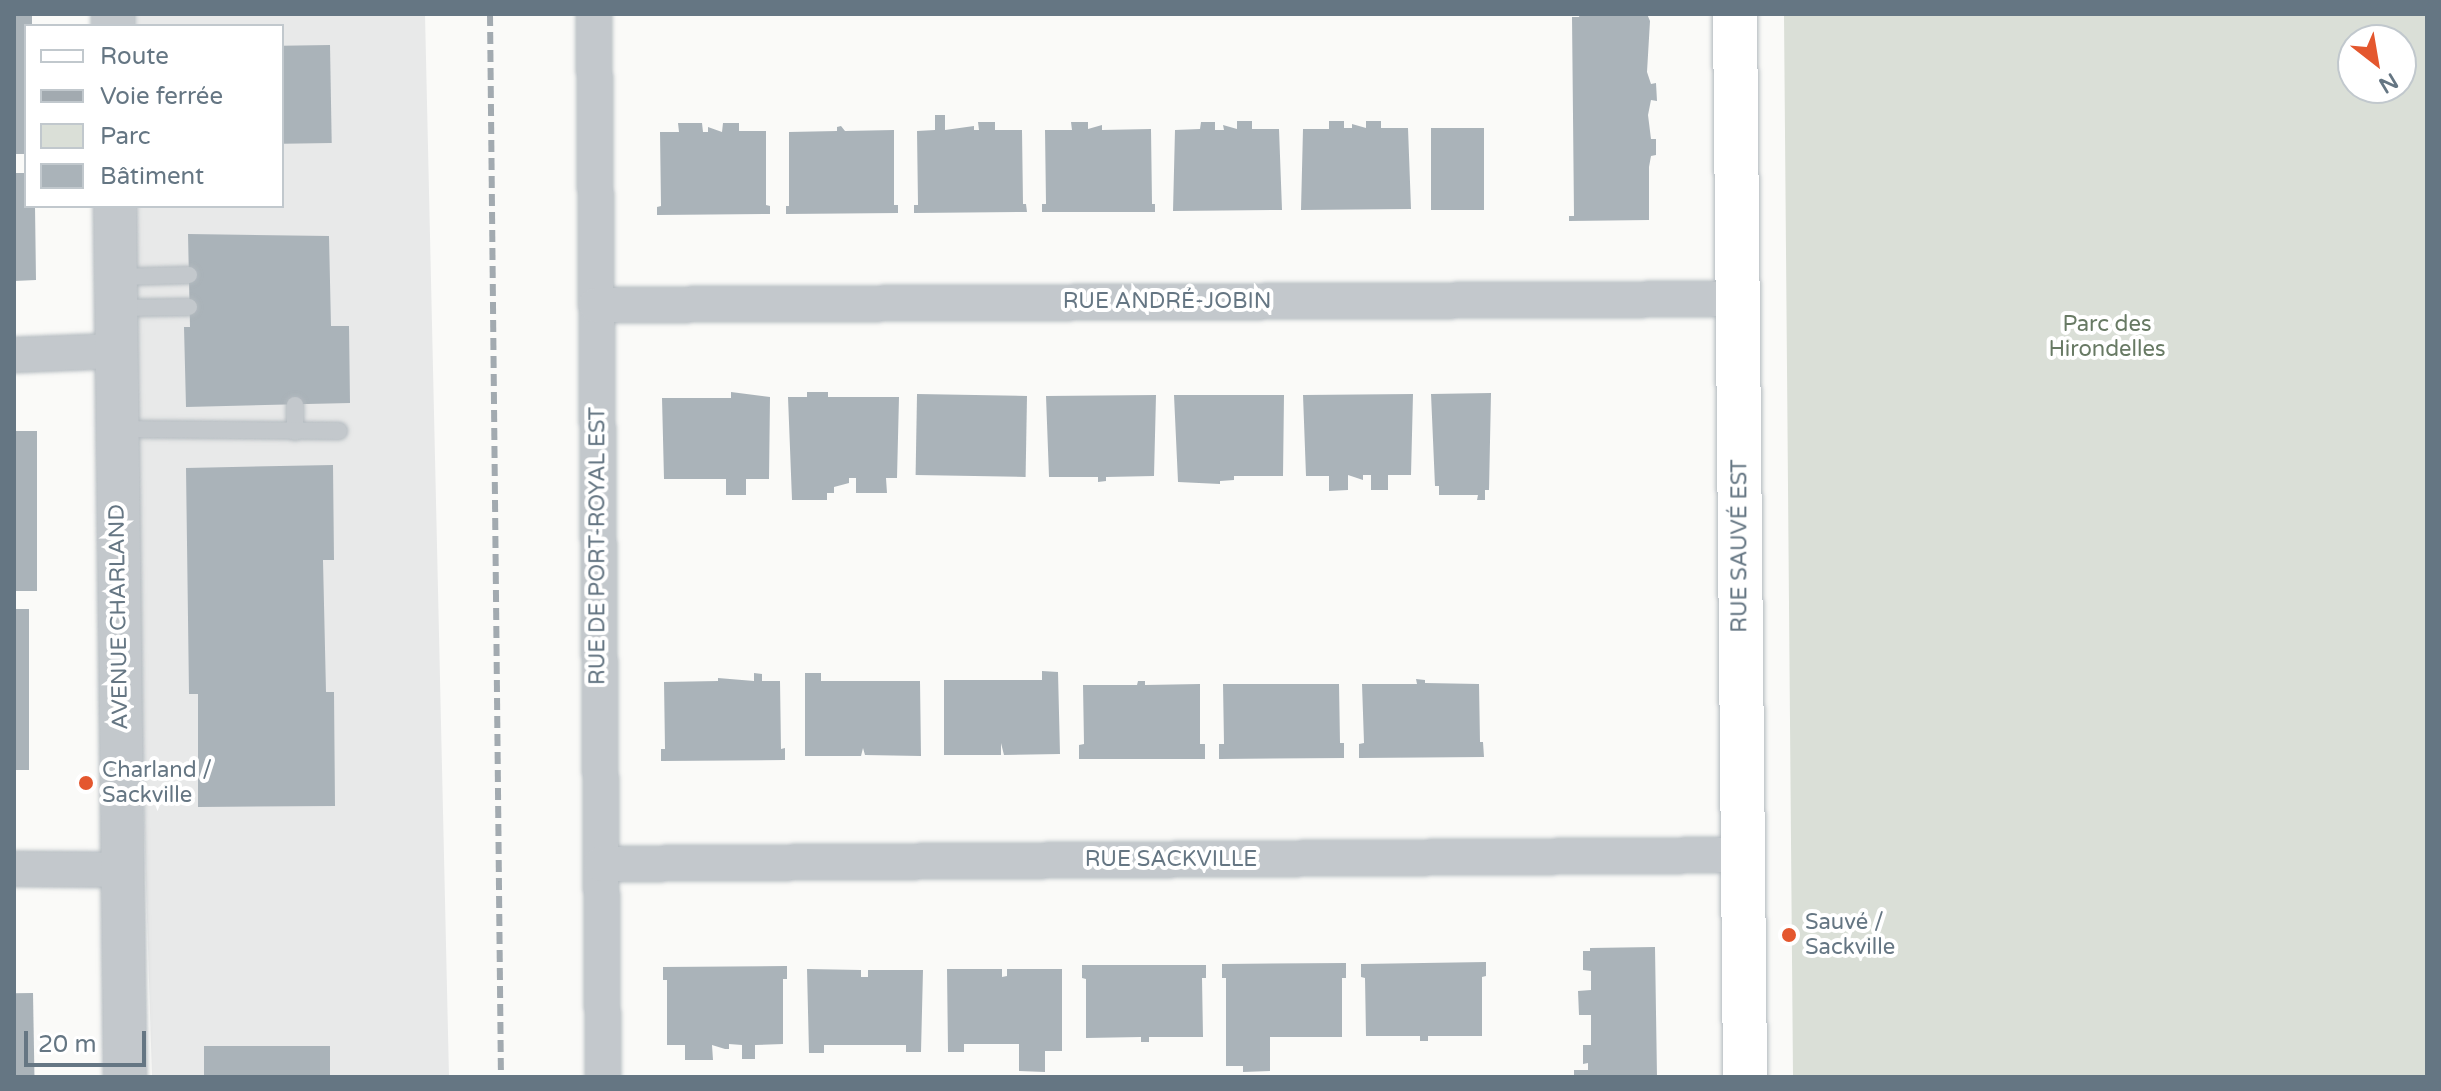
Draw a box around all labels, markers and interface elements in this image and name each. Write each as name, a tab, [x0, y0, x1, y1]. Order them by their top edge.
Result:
legend	[24, 24, 284, 208]
north arrow	[2337, 24, 2417, 104]
text: Route	[100, 42, 169, 71]
text: N	[2374, 67, 2403, 99]
text: Voie ferrée	[100, 82, 223, 111]
text: Parc	[100, 122, 151, 151]
text: Bâtiment	[100, 162, 204, 191]
street label: RUE ANDRÉ-JOBIN	[1063, 289, 1271, 315]
park label: Parc des Hirondelles	[2048, 311, 2166, 362]
street label: RUE DE PORT-ROYAL EST	[585, 407, 611, 685]
street label: RUE SAUVÉ EST	[1727, 459, 1753, 633]
street label: AVENUE CHARLAND	[104, 504, 134, 730]
place label: Charland / Sackville	[102, 757, 212, 808]
marker: Charland / Sackville	[77, 774, 95, 792]
street label: RUE SACKVILLE	[1085, 847, 1257, 873]
place label: Sauvé / Sackville	[1805, 909, 1895, 960]
marker: Sauvé / Sackville	[1780, 926, 1798, 944]
scale bar	[28, 1015, 150, 1065]
text: 20 m	[38, 1030, 96, 1059]

